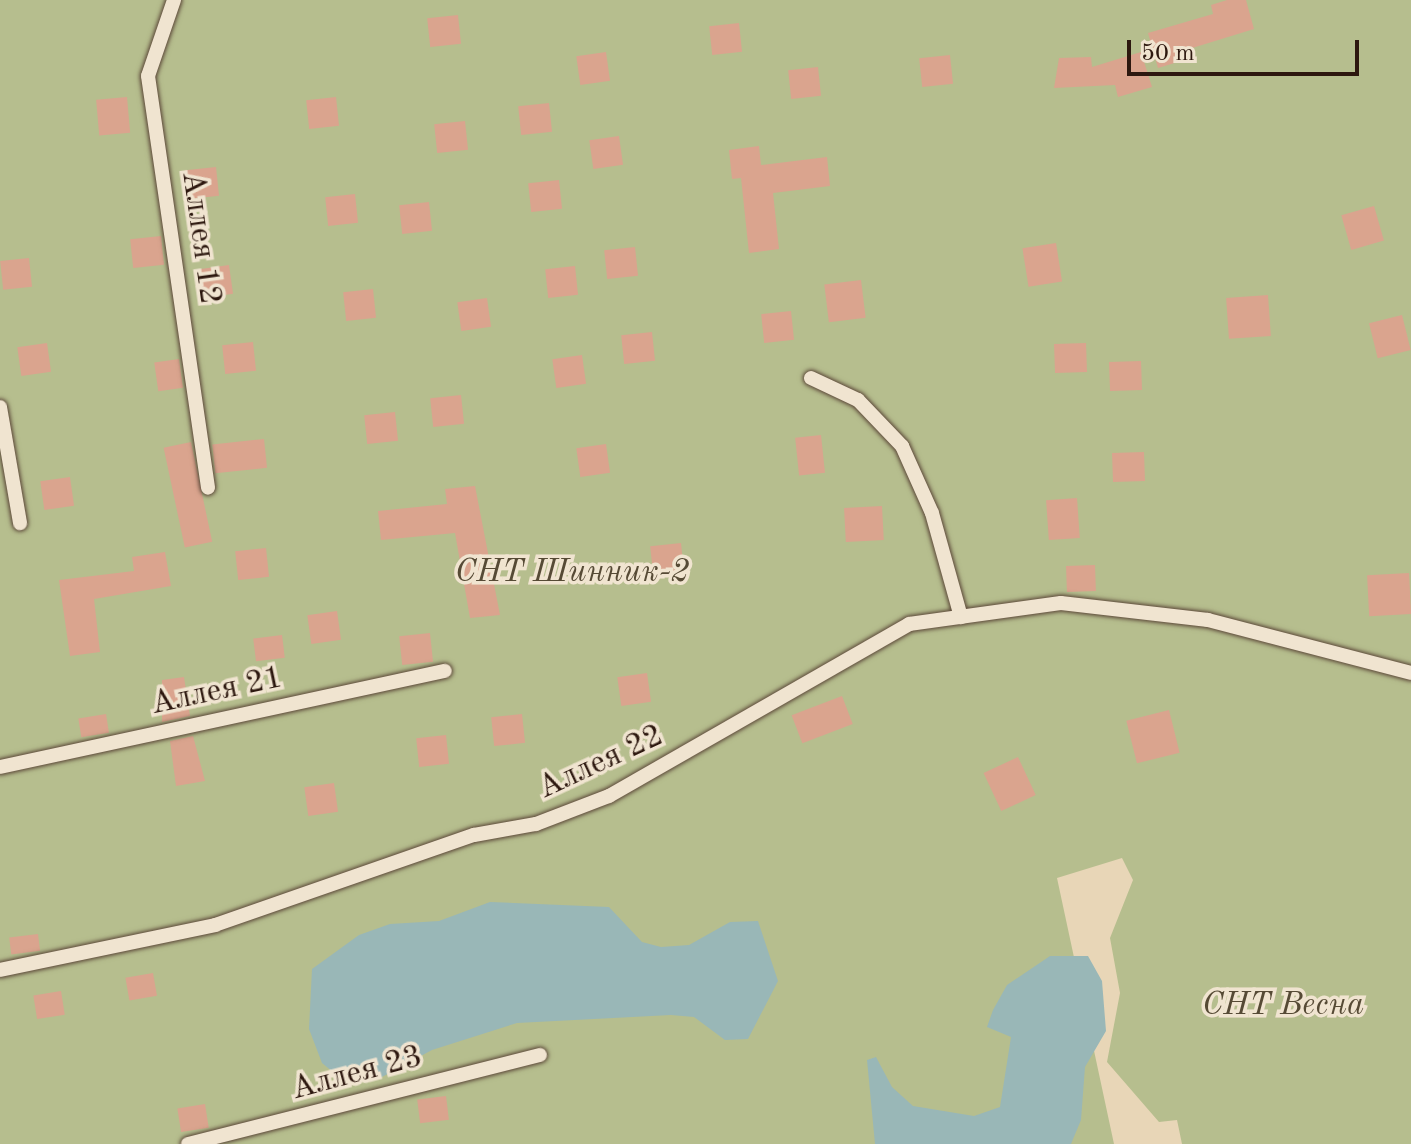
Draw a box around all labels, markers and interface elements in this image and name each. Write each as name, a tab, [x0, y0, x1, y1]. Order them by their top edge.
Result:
scale bar	[1131, 24, 1363, 74]
text: 50 m	[1141, 42, 1195, 66]
street label: Аллея 12	[172, 169, 228, 307]
park label: СНТ Шинник-2	[455, 554, 689, 592]
street label: Аллея 21	[147, 659, 287, 725]
street label: Аллея 22	[532, 717, 670, 809]
park label: СНТ Весна	[1202, 987, 1364, 1025]
street label: Аллея 23	[287, 1038, 427, 1110]

